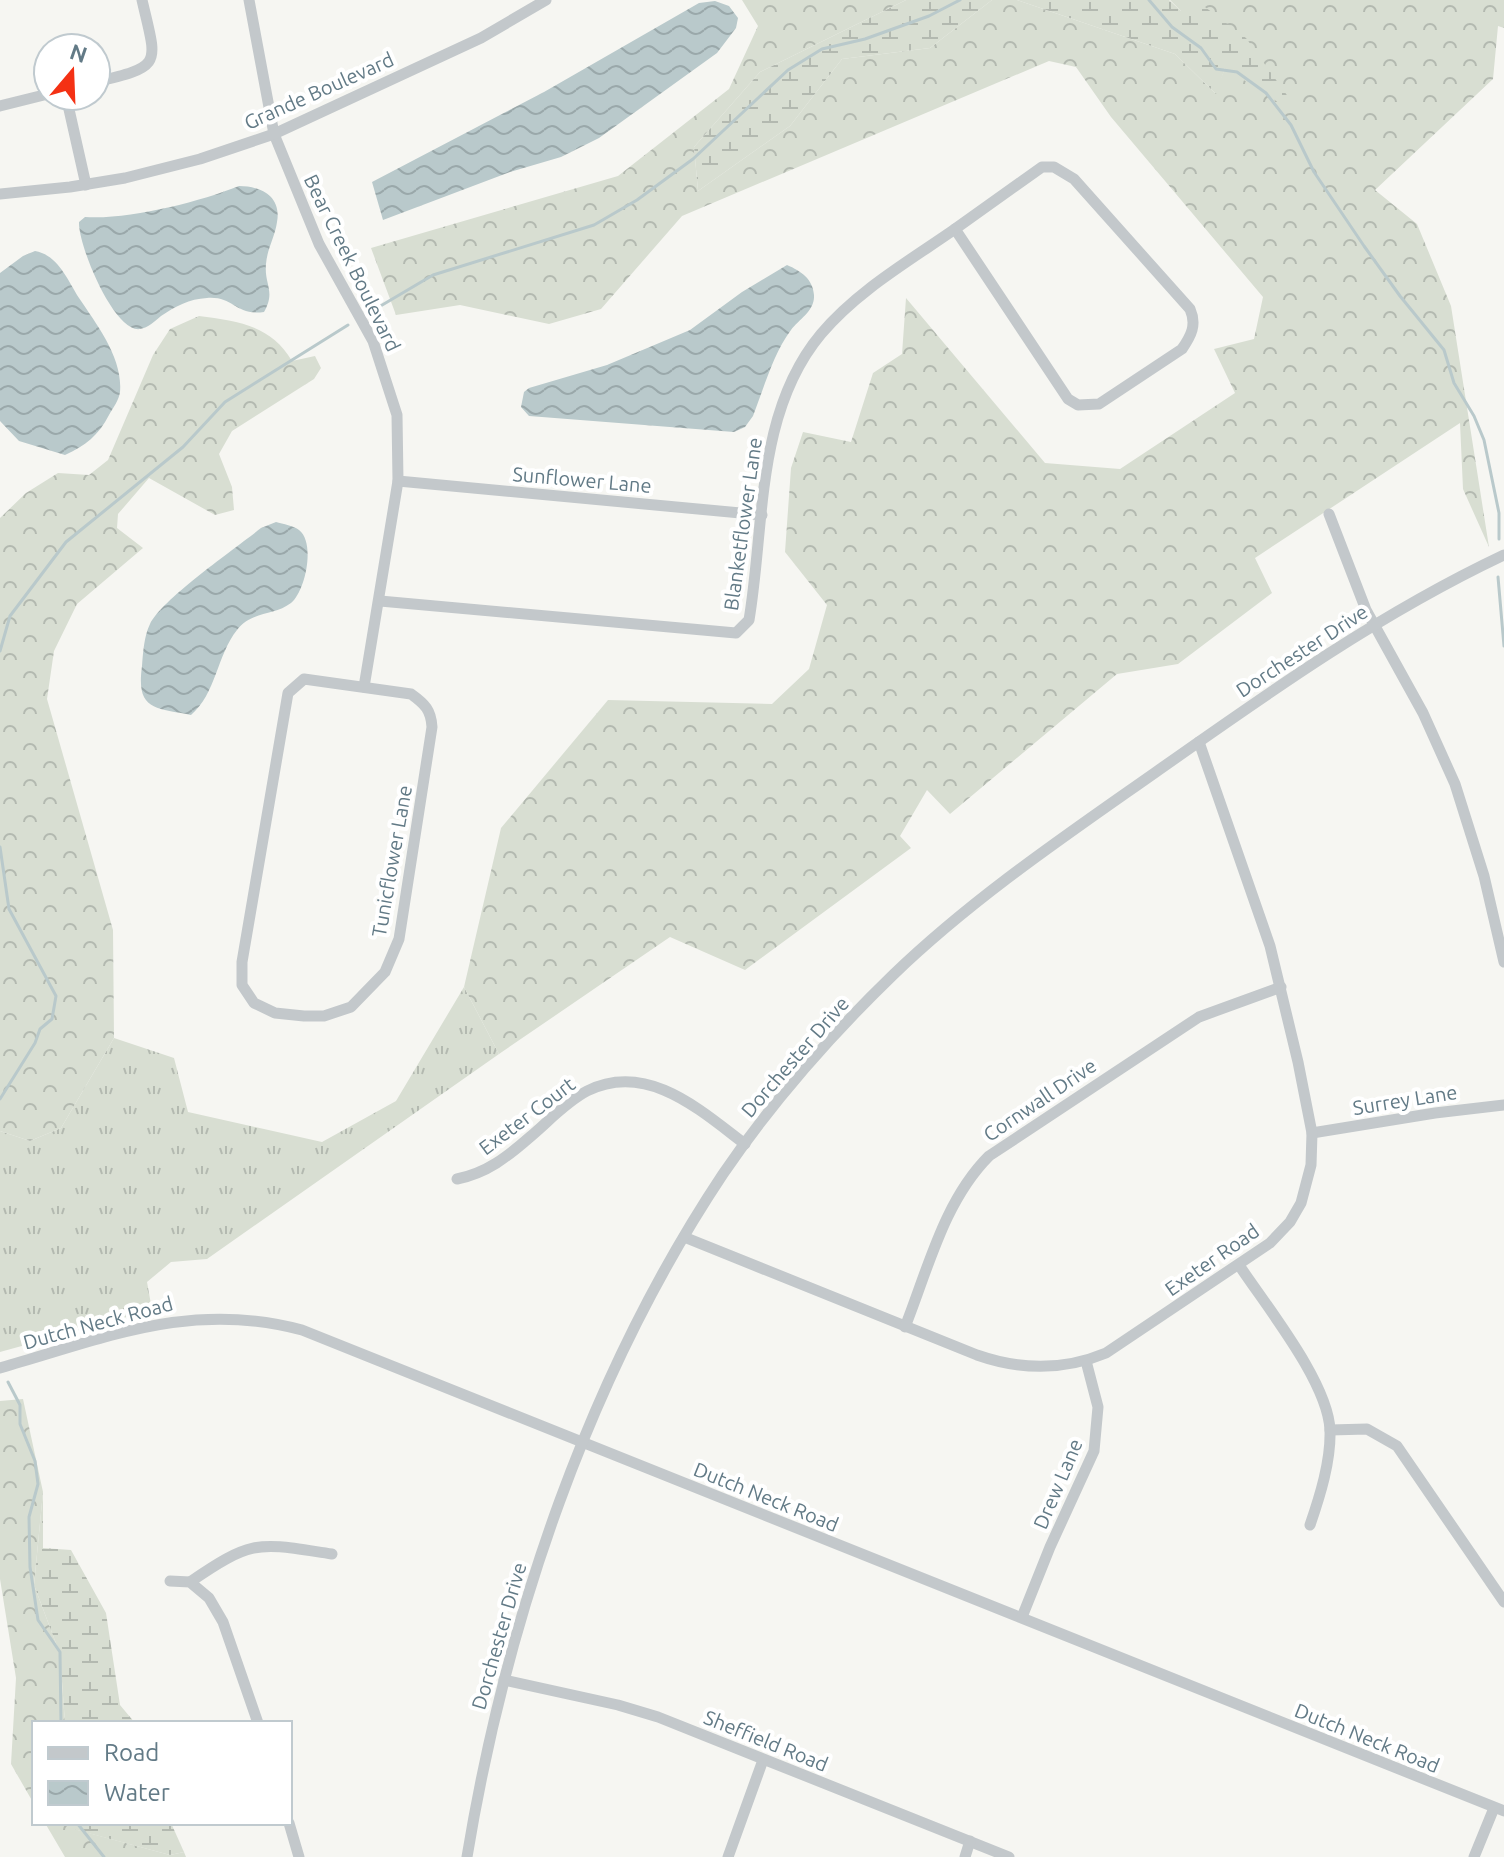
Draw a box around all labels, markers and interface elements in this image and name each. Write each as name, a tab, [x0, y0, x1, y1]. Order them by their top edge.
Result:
north arrow	[32, 32, 112, 112]
text: N	[67, 38, 91, 67]
street label: Grande Boulevard	[240, 47, 397, 134]
street label: Bear Creek Boulevard	[300, 170, 405, 355]
street label: Blanketflower Lane	[719, 436, 766, 612]
street label: Sunflower Lane	[512, 462, 653, 497]
street label: Dorchester Drive	[1232, 600, 1372, 702]
street label: Tunicflower Lane	[367, 783, 416, 939]
street label: Dorchester Drive	[736, 992, 853, 1122]
street label: Cornwall Drive	[979, 1053, 1100, 1146]
street label: Exeter Court	[474, 1072, 579, 1159]
street label: Surrey Lane	[1351, 1080, 1459, 1119]
street label: Exeter Road	[1160, 1219, 1263, 1300]
street label: Dutch Neck Road	[20, 1291, 175, 1354]
street label: Drew Lane	[1028, 1435, 1087, 1532]
street label: Dutch Neck Road	[690, 1457, 842, 1536]
street label: Dorchester Drive	[466, 1560, 531, 1712]
street label: Dutch Neck Road	[1291, 1698, 1443, 1777]
street label: Sheffield Road	[701, 1705, 832, 1776]
legend	[32, 1721, 292, 1825]
text: Road	[104, 1739, 159, 1766]
text: Water	[104, 1779, 170, 1806]

